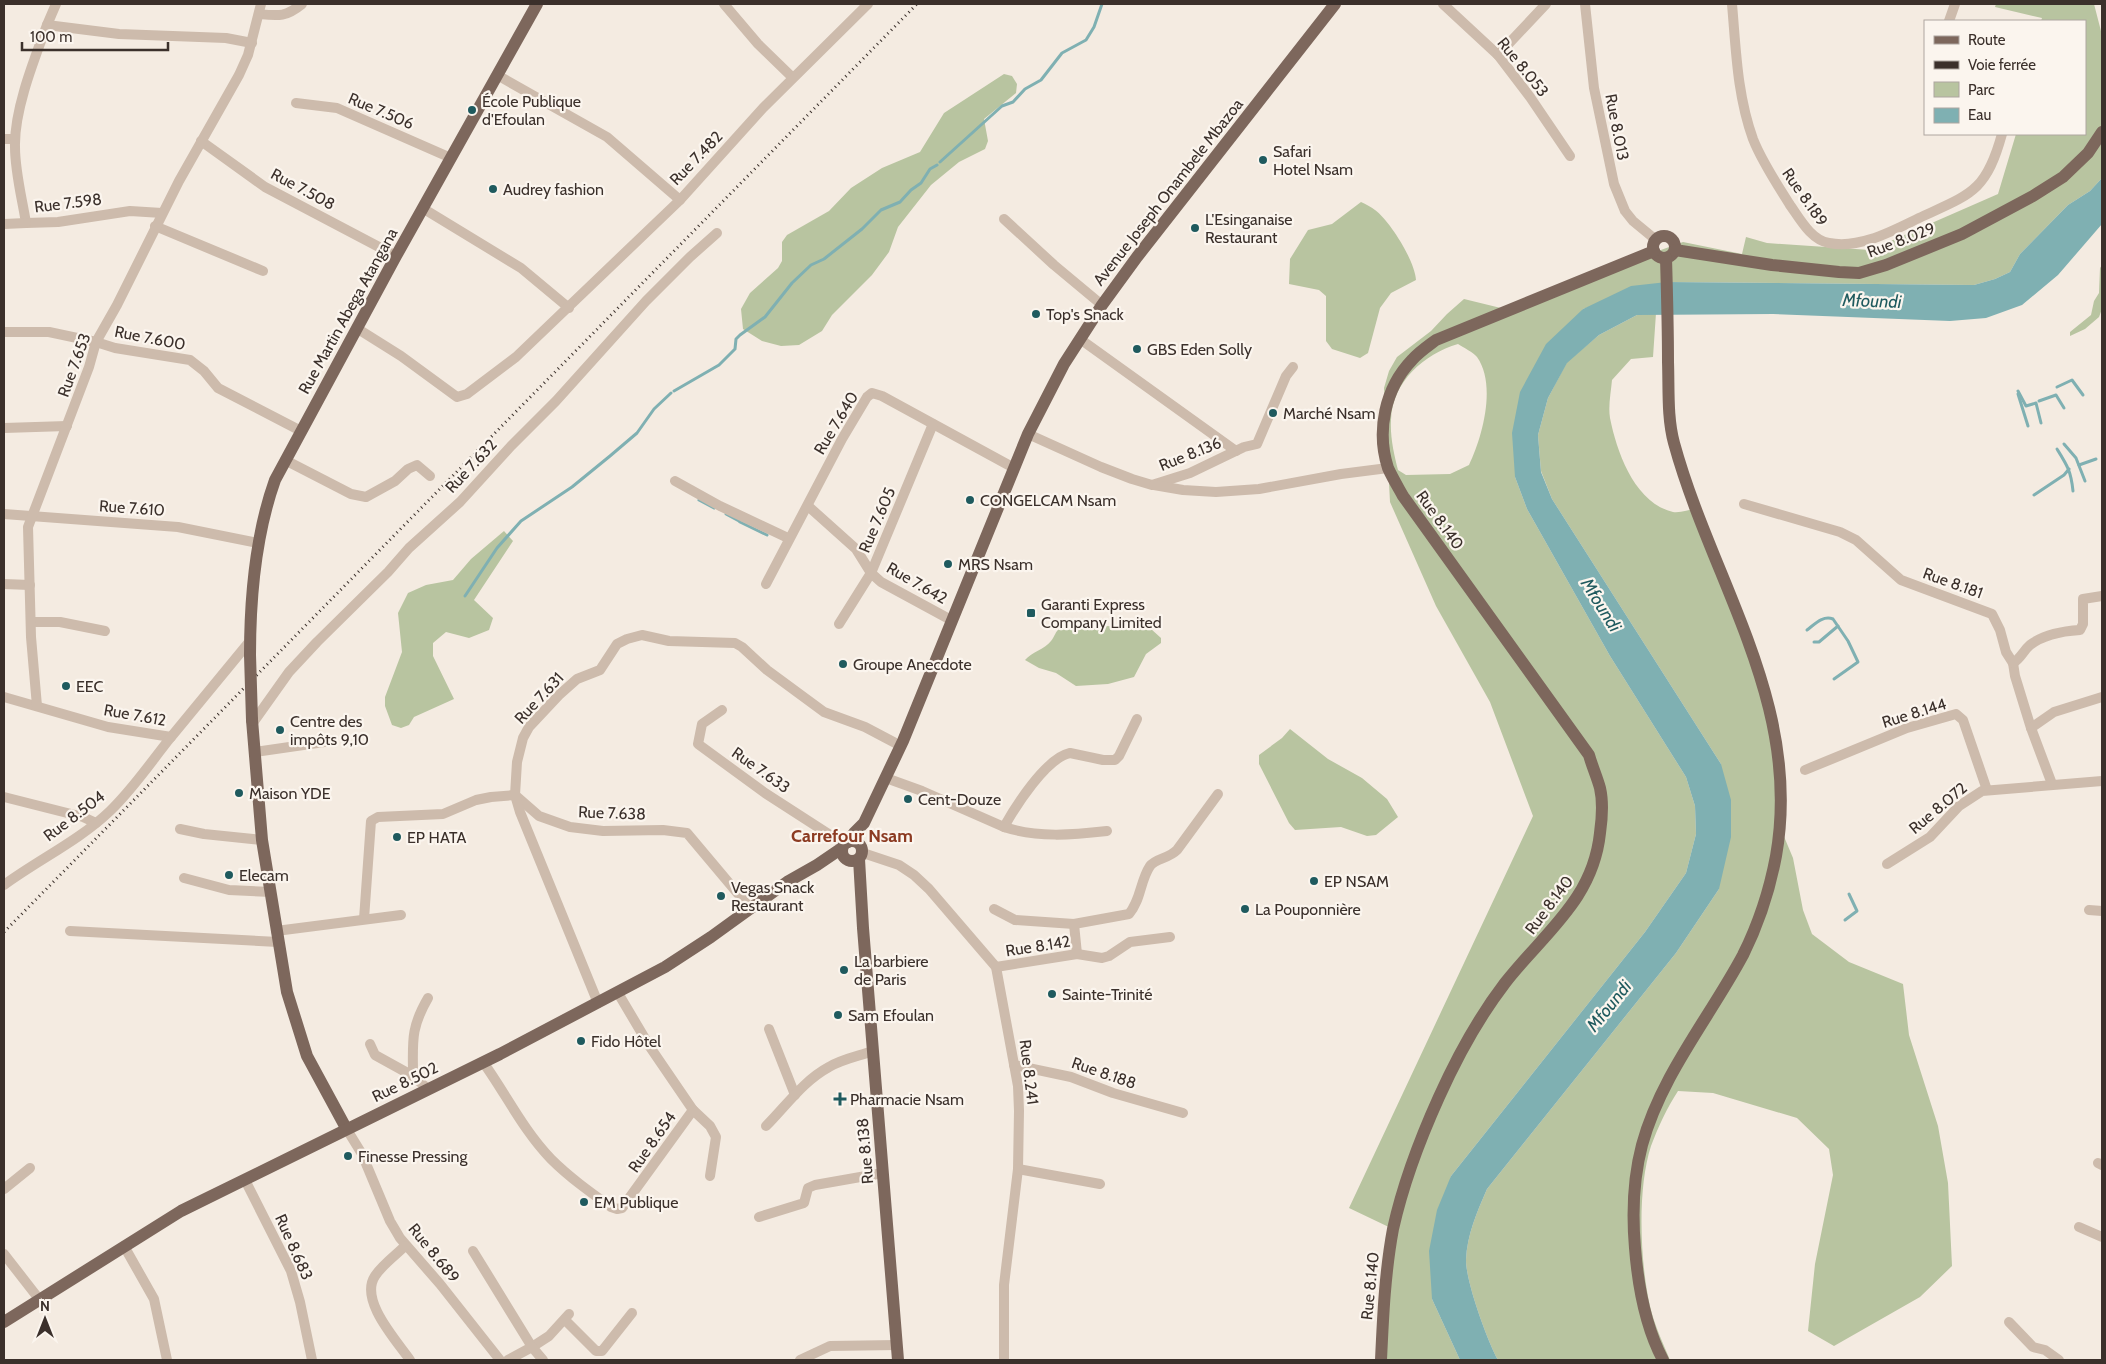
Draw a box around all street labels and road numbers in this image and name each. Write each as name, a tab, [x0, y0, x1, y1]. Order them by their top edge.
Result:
street label: Rue 8.053	[1493, 33, 1553, 101]
street label: Rue 7.506	[345, 89, 417, 133]
street label: Rue 8.013	[1601, 92, 1633, 162]
street label: Avenue Joseph Onambele Mbazoa	[1089, 95, 1247, 289]
street label: Rue 7.482	[666, 127, 726, 189]
street label: Rue 7.508	[268, 164, 338, 214]
street label: Rue 8.189	[1778, 164, 1832, 230]
street label: Rue 7.598	[33, 189, 103, 217]
street label: Rue 8.029	[1864, 218, 1938, 262]
street label: Rue Martin Abega Atangana	[294, 225, 402, 397]
street label: Rue 7.600	[113, 322, 187, 354]
street label: Rue 7.653	[54, 330, 94, 400]
street label: Rue 7.640	[810, 388, 862, 458]
street label: Rue 8.136	[1156, 433, 1224, 475]
street label: Rue 7.632	[441, 435, 501, 497]
street label: Rue 7.605	[855, 484, 899, 556]
street label: Rue 8.140	[1412, 487, 1468, 553]
street label: Rue 7.610	[99, 496, 165, 520]
street label: Rue 7.642	[883, 558, 951, 608]
street label: Rue 8.181	[1920, 563, 1986, 603]
street label: Rue 7.631	[510, 668, 568, 728]
street label: Rue 8.144	[1880, 694, 1948, 732]
street label: Rue 7.612	[102, 700, 168, 730]
street label: Rue 7.633	[728, 743, 794, 797]
street label: Rue 8.072	[1905, 778, 1971, 838]
street label: Rue 8.504	[40, 787, 108, 845]
street label: Rue 7.638	[578, 802, 646, 824]
street label: Rue 8.140	[1521, 872, 1577, 938]
street label: Rue 8.142	[1004, 932, 1072, 960]
street label: Rue 8.241	[1016, 1038, 1042, 1106]
street label: Rue 8.188	[1069, 1053, 1139, 1093]
street label: Rue 8.502	[369, 1058, 441, 1106]
street label: Rue 8.654	[624, 1108, 680, 1176]
street label: Rue 8.138	[853, 1117, 877, 1185]
street label: Rue 8.683	[271, 1211, 317, 1283]
street label: Rue 8.689	[404, 1220, 464, 1286]
street label: Rue 8.140	[1357, 1251, 1383, 1321]

